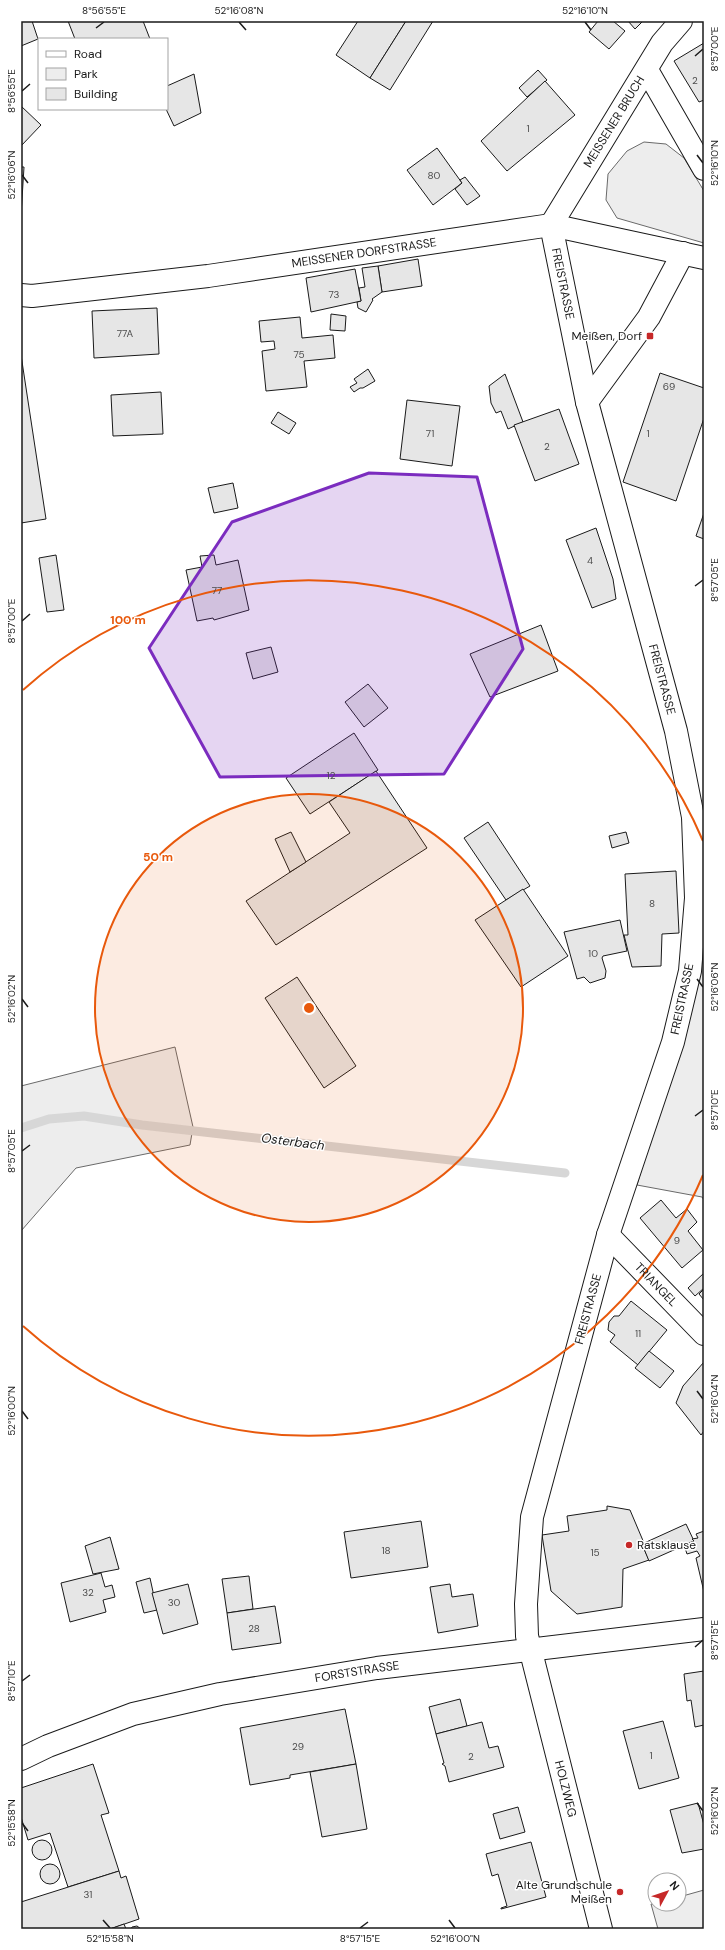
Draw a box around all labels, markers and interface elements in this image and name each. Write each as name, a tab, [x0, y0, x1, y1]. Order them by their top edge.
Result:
text: 8°56'55"E	[82, 4, 126, 17]
text: 52°16'08"N	[215, 4, 264, 17]
text: 52°16'10"N	[562, 4, 608, 17]
text: 8°57'00"E	[708, 26, 721, 71]
legend	[38, 38, 168, 110]
text: Road	[74, 46, 102, 62]
text: Park	[74, 66, 98, 82]
text: 8°56'55"E	[5, 69, 18, 113]
street label: MEISSENER BRUCH	[580, 73, 648, 171]
house number: 2	[692, 74, 698, 87]
text: Building	[74, 86, 118, 102]
house number: 1	[526, 122, 530, 135]
text: 52°16'10"N	[708, 140, 721, 186]
text: 52°16'06"N	[5, 150, 18, 200]
house number: 80	[428, 169, 441, 182]
street label: MEISSENER DORFSTRASSE	[291, 234, 438, 271]
street label: FREISTRASSE	[548, 247, 578, 321]
house number: 73	[329, 288, 340, 301]
house number: 77A	[117, 327, 134, 340]
place label: Meißen, Dorf	[571, 328, 642, 344]
marker: Meißen, Dorf	[645, 331, 655, 341]
house number: 75	[293, 348, 305, 361]
house number: 69	[663, 380, 675, 393]
house number: 71	[426, 427, 434, 440]
house number: 1	[646, 427, 650, 440]
house number: 2	[544, 440, 550, 453]
house number: 4	[587, 554, 593, 567]
text: 8°57'05"E	[708, 558, 721, 602]
house number: 77	[212, 584, 222, 597]
text: 8°57'00"E	[5, 598, 18, 643]
text: 100 m	[110, 612, 146, 628]
street label: FREISTRASSE	[645, 642, 679, 717]
house number: 12	[327, 769, 336, 782]
text: 50 m	[143, 849, 173, 865]
house number: 8	[649, 897, 655, 910]
house number: 10	[588, 947, 598, 960]
street label: FREISTRASSE	[667, 962, 697, 1036]
text: 52°16'06"N	[708, 962, 721, 1012]
text: 52°16'02"N	[5, 975, 18, 1023]
centre of rings	[302, 1001, 316, 1015]
text: 8°57'10"E	[708, 1089, 721, 1131]
text: 8°57'05"E	[5, 1129, 18, 1173]
water label: Osterbach	[260, 1129, 326, 1154]
house number: 9	[674, 1234, 680, 1247]
street label: TRIANGEL	[631, 1259, 681, 1310]
street label: FREISTRASSE	[571, 1272, 605, 1346]
house number: 11	[635, 1327, 641, 1340]
text: 52°16'04"N	[708, 1374, 721, 1423]
text: 52°16'00"N	[5, 1386, 18, 1436]
place label: Ratsklause	[637, 1537, 696, 1553]
marker: Ratsklause	[624, 1540, 634, 1550]
house number: 18	[381, 1544, 391, 1557]
house number: 15	[590, 1546, 600, 1559]
house number: 32	[82, 1586, 94, 1599]
house number: 30	[168, 1596, 181, 1609]
text: 8°57'15"E	[708, 1620, 721, 1660]
house number: 28	[248, 1622, 260, 1635]
street label: FORSTSTRASSE	[314, 1657, 401, 1686]
text: 8°57'10"E	[5, 1660, 18, 1702]
house number: 29	[292, 1740, 304, 1753]
house number: 1	[649, 1749, 653, 1762]
house number: 2	[468, 1750, 474, 1763]
street label: HOLZWEG	[551, 1759, 580, 1819]
text: 52°16'02"N	[708, 1787, 721, 1835]
text: 52°15'58"N	[5, 1799, 18, 1847]
north arrow	[647, 1872, 687, 1912]
place label: Alte Grundschule Meißen	[516, 1877, 612, 1907]
text: N	[667, 1878, 683, 1893]
marker: Alte Grundschule Meißen	[615, 1887, 625, 1897]
house number: 31	[84, 1888, 92, 1901]
text: 52°15'58"N	[86, 1932, 134, 1945]
text: 8°57'15"E	[340, 1932, 380, 1945]
text: 52°16'00"N	[430, 1932, 480, 1945]

